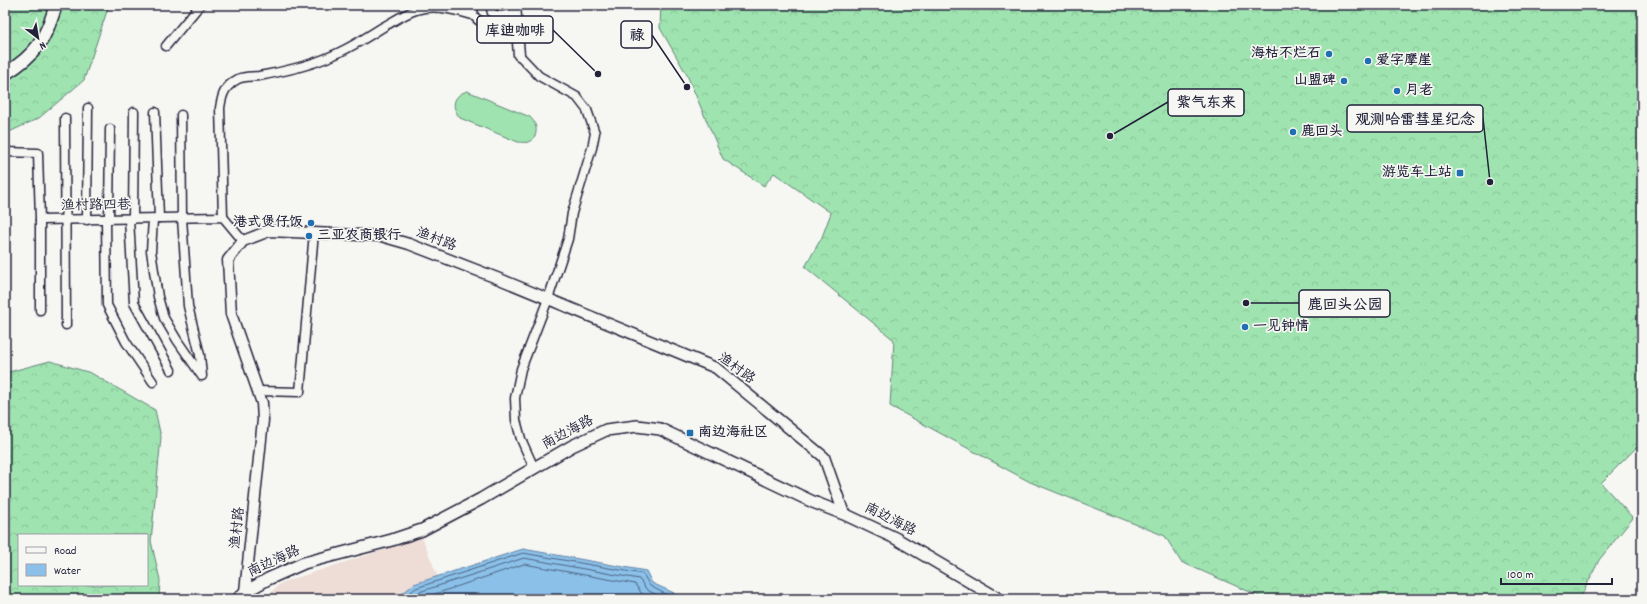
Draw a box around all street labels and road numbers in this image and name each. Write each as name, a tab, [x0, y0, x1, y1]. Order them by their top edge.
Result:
street label: 渔村路四巷	[61, 195, 132, 217]
street label: 渔村路	[413, 223, 459, 257]
street label: 渔村路	[713, 349, 759, 389]
street label: 南边海路	[539, 411, 597, 455]
street label: 南边海路	[861, 498, 919, 542]
street label: 渔村路	[226, 506, 250, 550]
street label: 南边海路	[244, 541, 304, 583]

